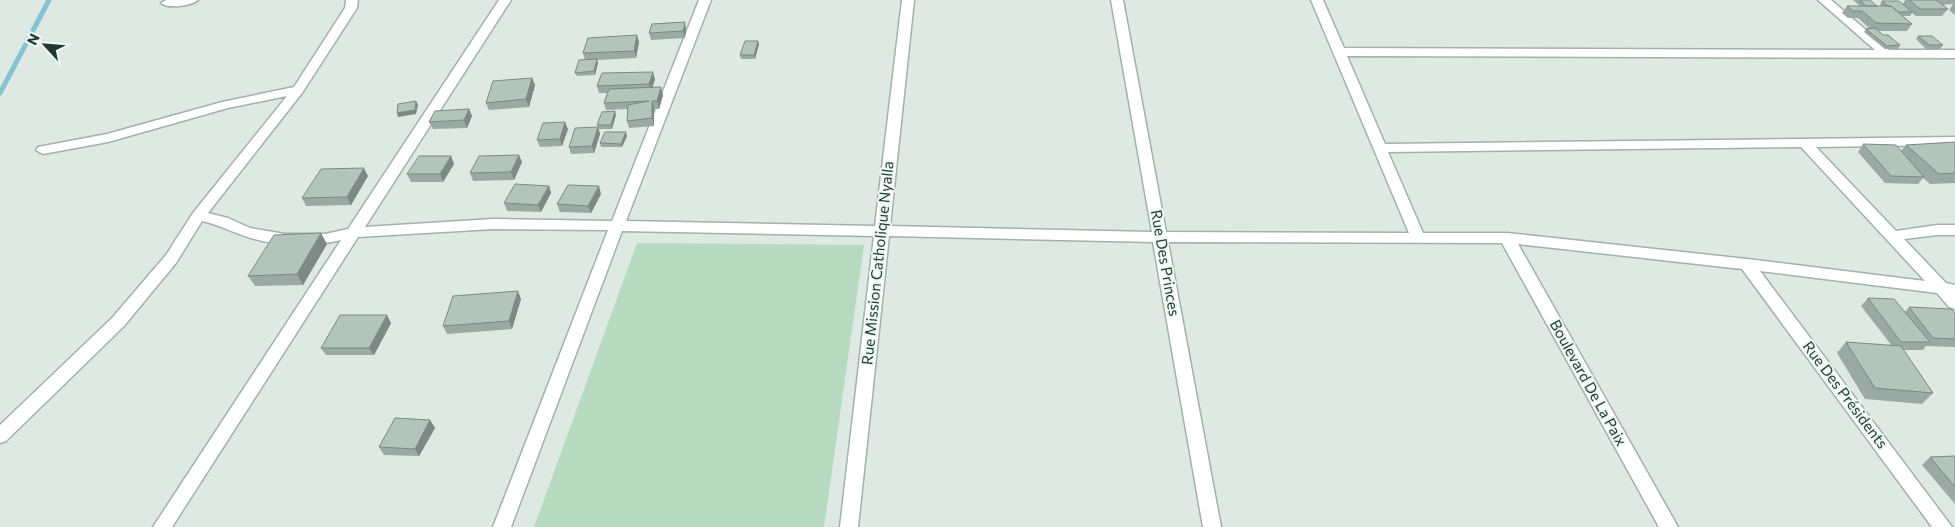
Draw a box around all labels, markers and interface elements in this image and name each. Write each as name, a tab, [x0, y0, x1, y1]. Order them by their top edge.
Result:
north arrow	[20, 20, 70, 70]
text: N	[23, 31, 43, 48]
street label: Rue Mission Catholique Nyalla	[857, 160, 897, 366]
street label: Rue Des Princes	[1148, 208, 1184, 318]
street label: Boulevard De La Paix	[1547, 316, 1631, 449]
street label: Rue Des Présidents	[1800, 337, 1892, 452]

